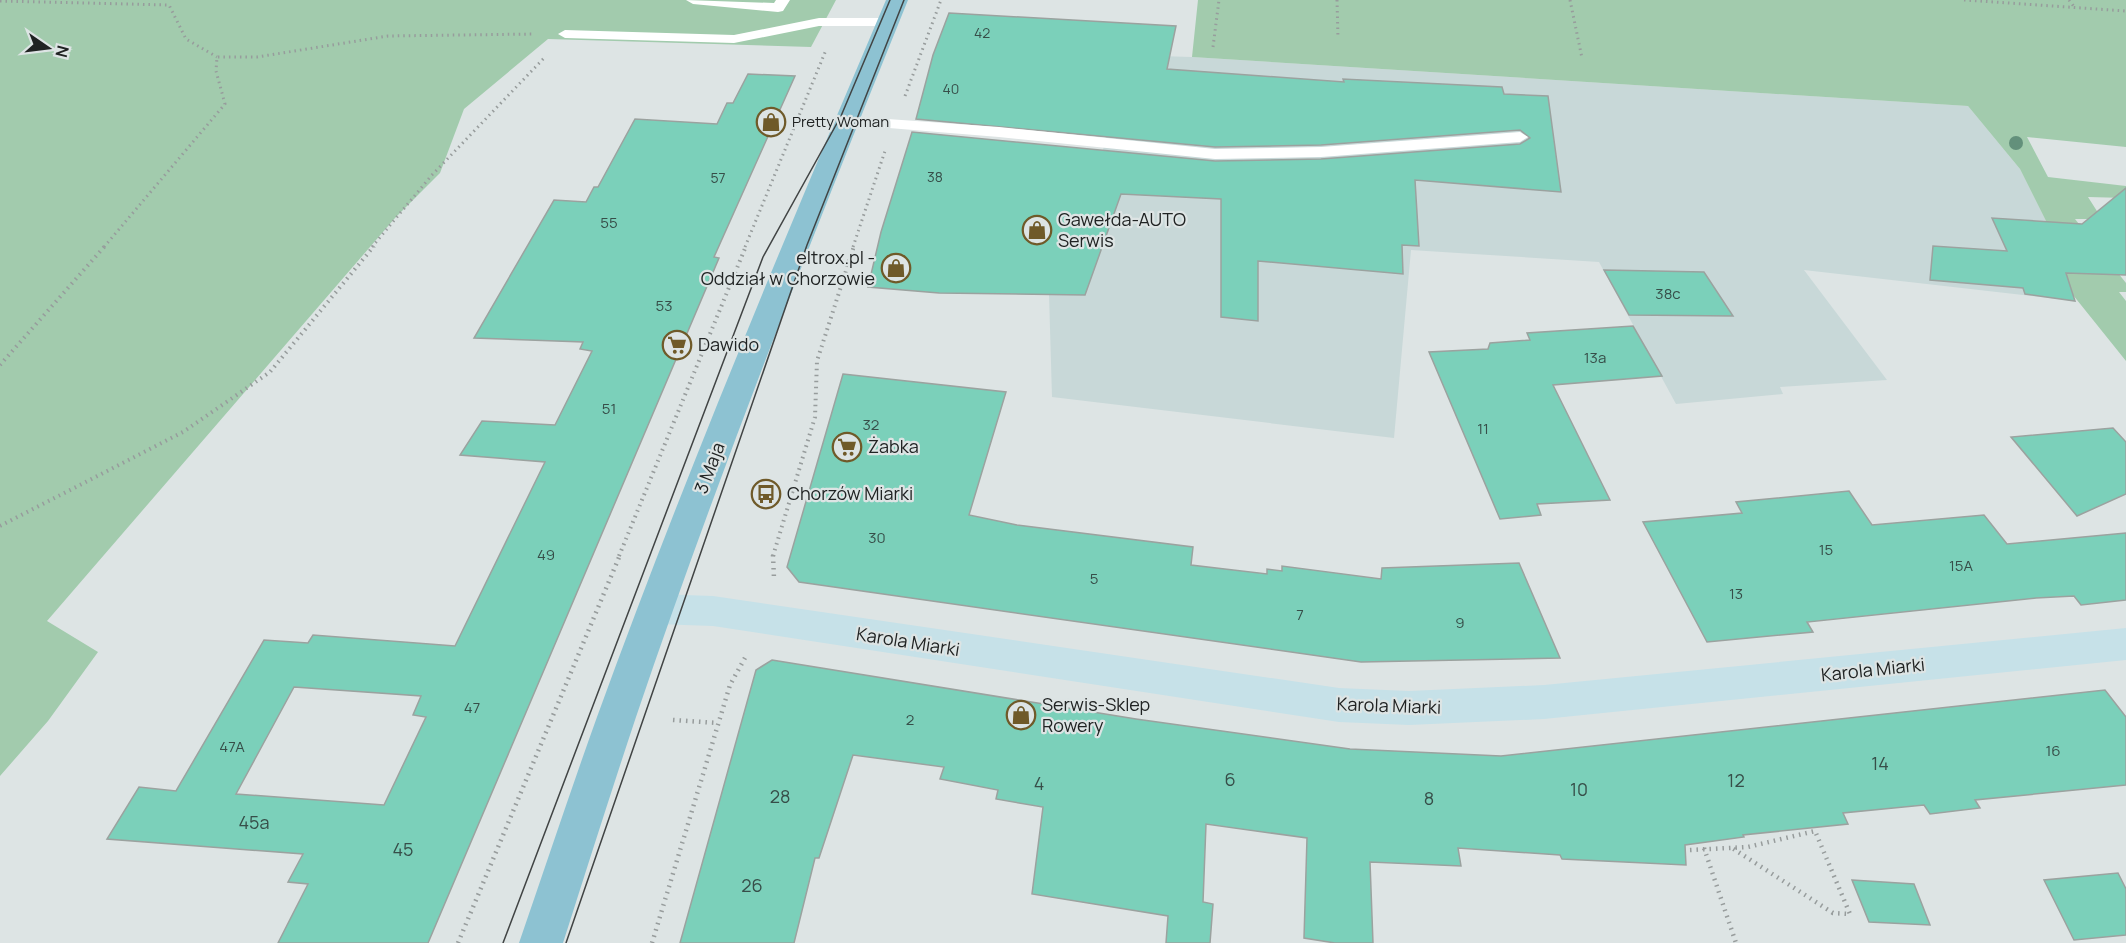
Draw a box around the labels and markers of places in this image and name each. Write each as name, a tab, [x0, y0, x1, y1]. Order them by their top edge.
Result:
shop icon: Pretty Woman	[755, 106, 787, 138]
place label: Pretty Woman	[792, 111, 889, 132]
place label: Gawełda-AUTO Serwis	[1058, 207, 1186, 252]
shop icon: Gawełda-AUTO Serwis	[1021, 214, 1053, 246]
place label: eltrox.pl - Oddział w Chorzowie	[701, 245, 875, 290]
shop icon: eltrox.pl - Oddział w Chorzowie	[880, 252, 912, 284]
supermarket icon: Dawido	[661, 329, 693, 361]
place label: Dawido	[698, 332, 759, 356]
supermarket icon: Żabka	[831, 431, 863, 463]
place label: Żabka	[868, 434, 919, 458]
bus stop icon: Chorzów Miarki	[750, 478, 782, 510]
place label: Chorzów Miarki	[787, 481, 913, 505]
place label: Serwis-Sklep Rowery	[1042, 692, 1150, 737]
shop icon: Serwis-Sklep Rowery	[1005, 699, 1037, 731]

